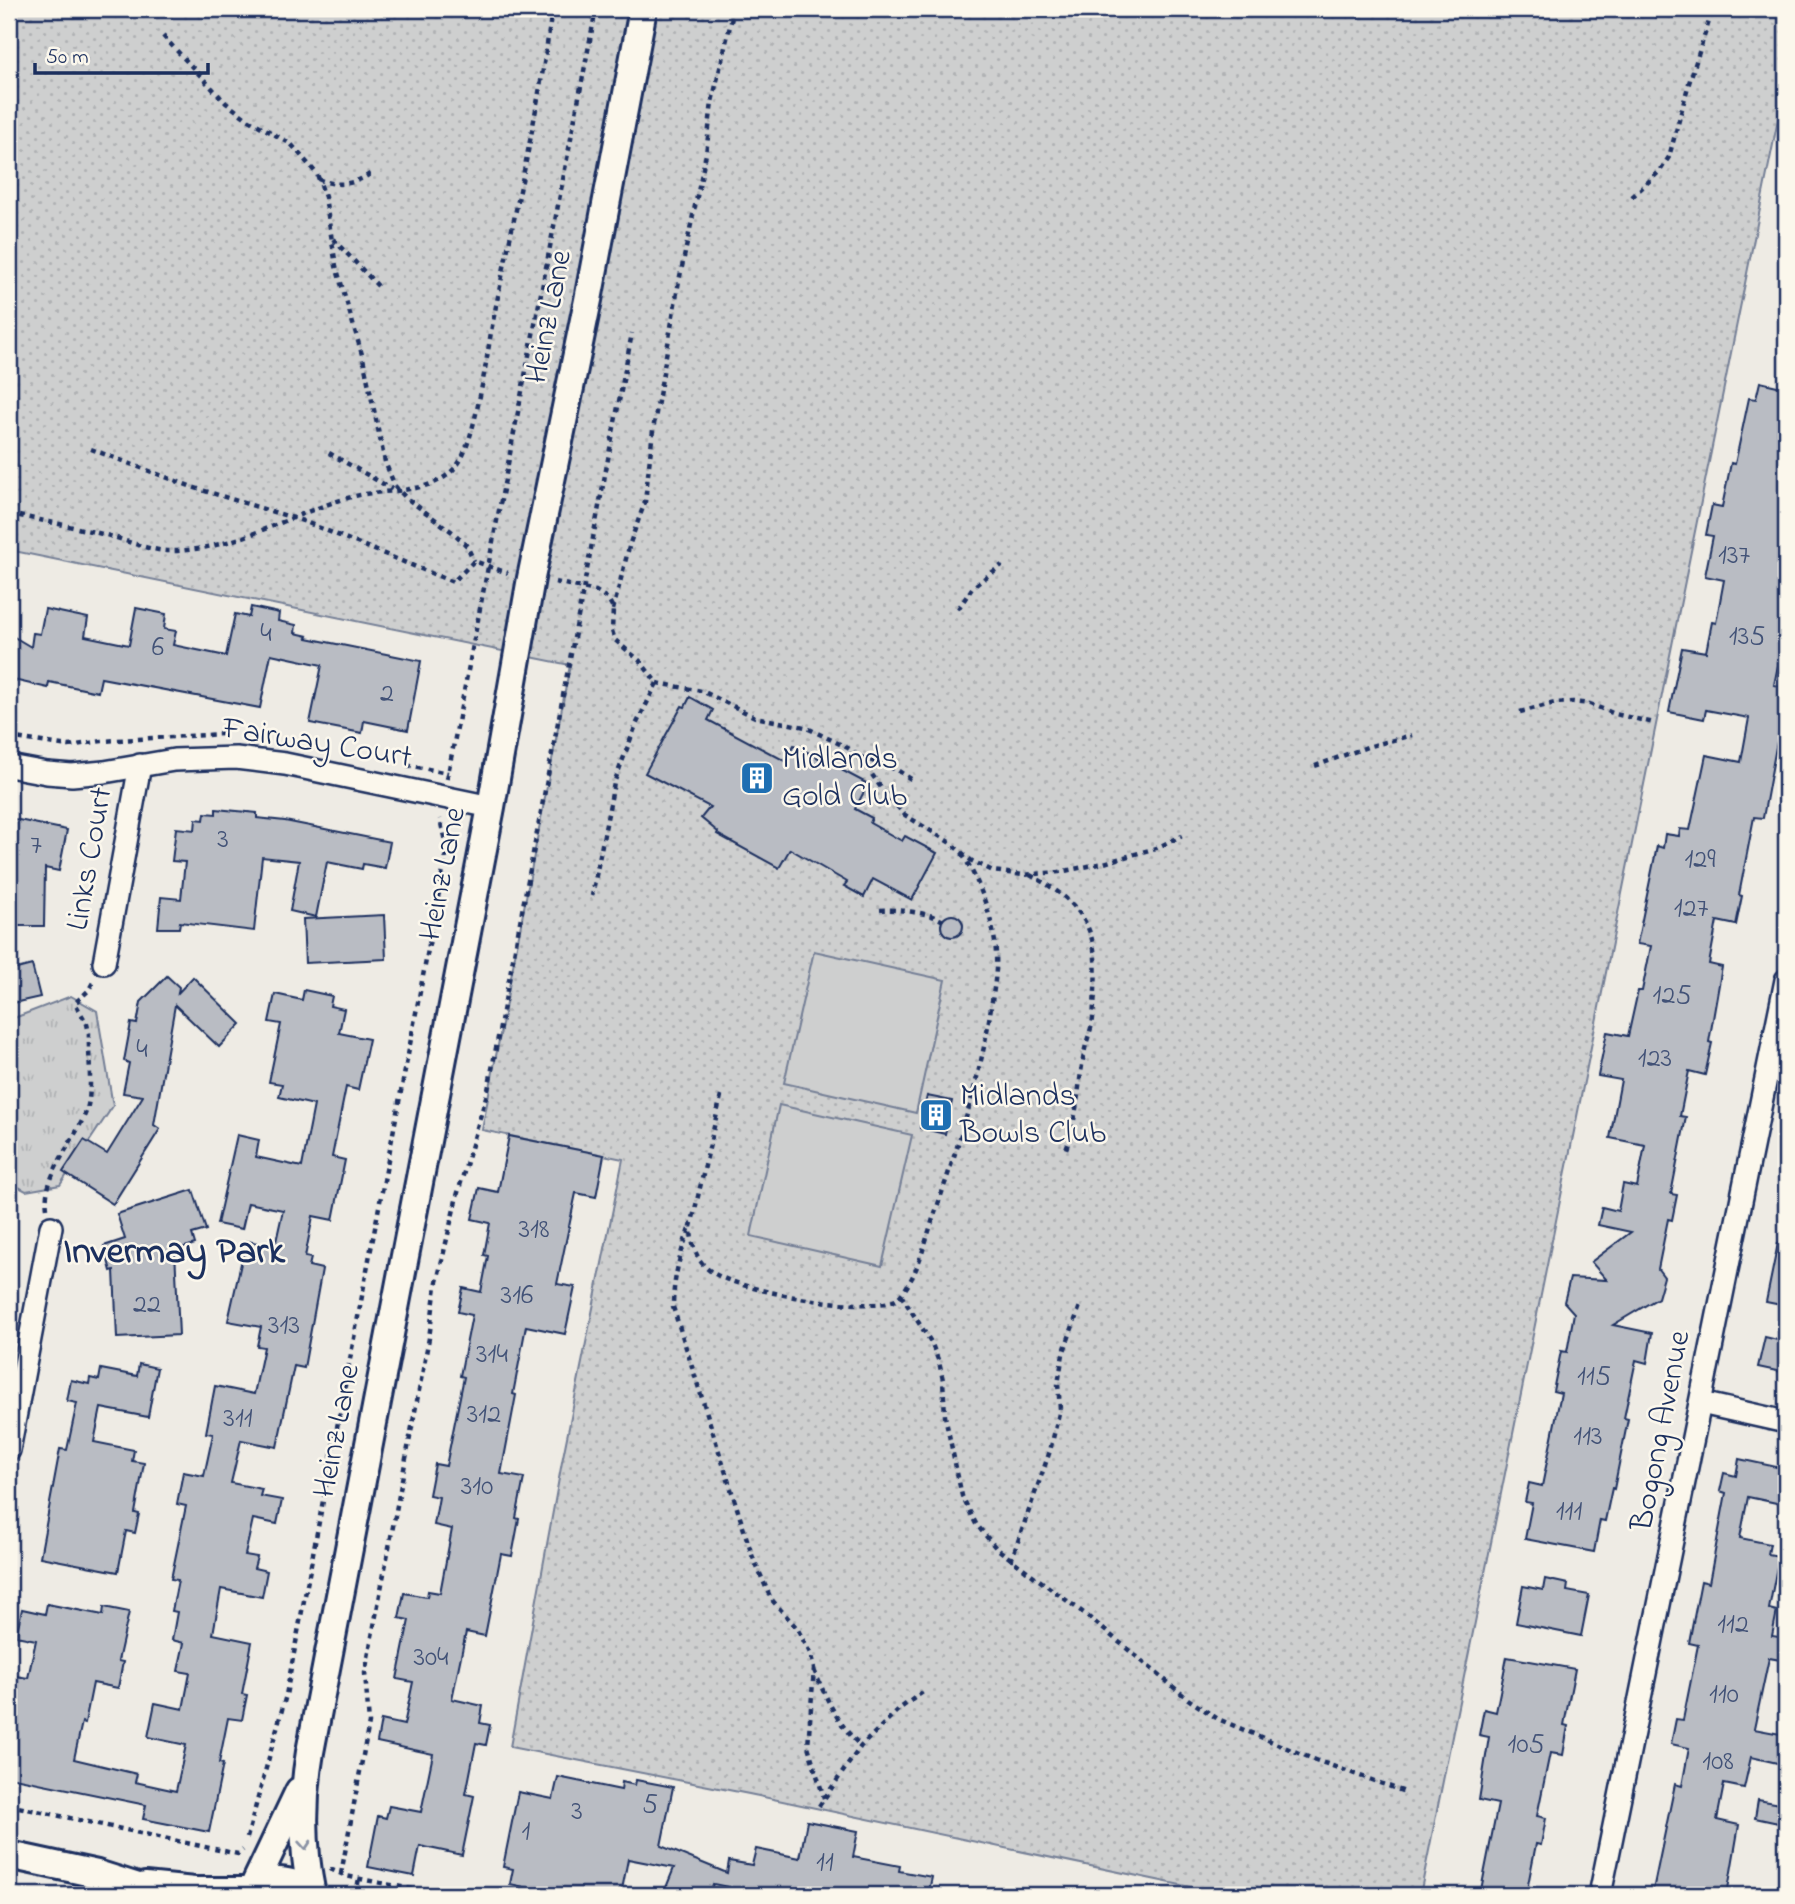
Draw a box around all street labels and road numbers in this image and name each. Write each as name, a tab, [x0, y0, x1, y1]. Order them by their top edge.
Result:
street label: Heinz Lane	[514, 246, 586, 388]
street label: Fairway Court	[218, 706, 415, 782]
street label: Links Court	[55, 783, 127, 934]
street label: Heinz Lane	[408, 803, 480, 945]
street label: Bogong Avenue	[1619, 1326, 1705, 1536]
street label: Heinz Lane	[302, 1360, 374, 1502]

